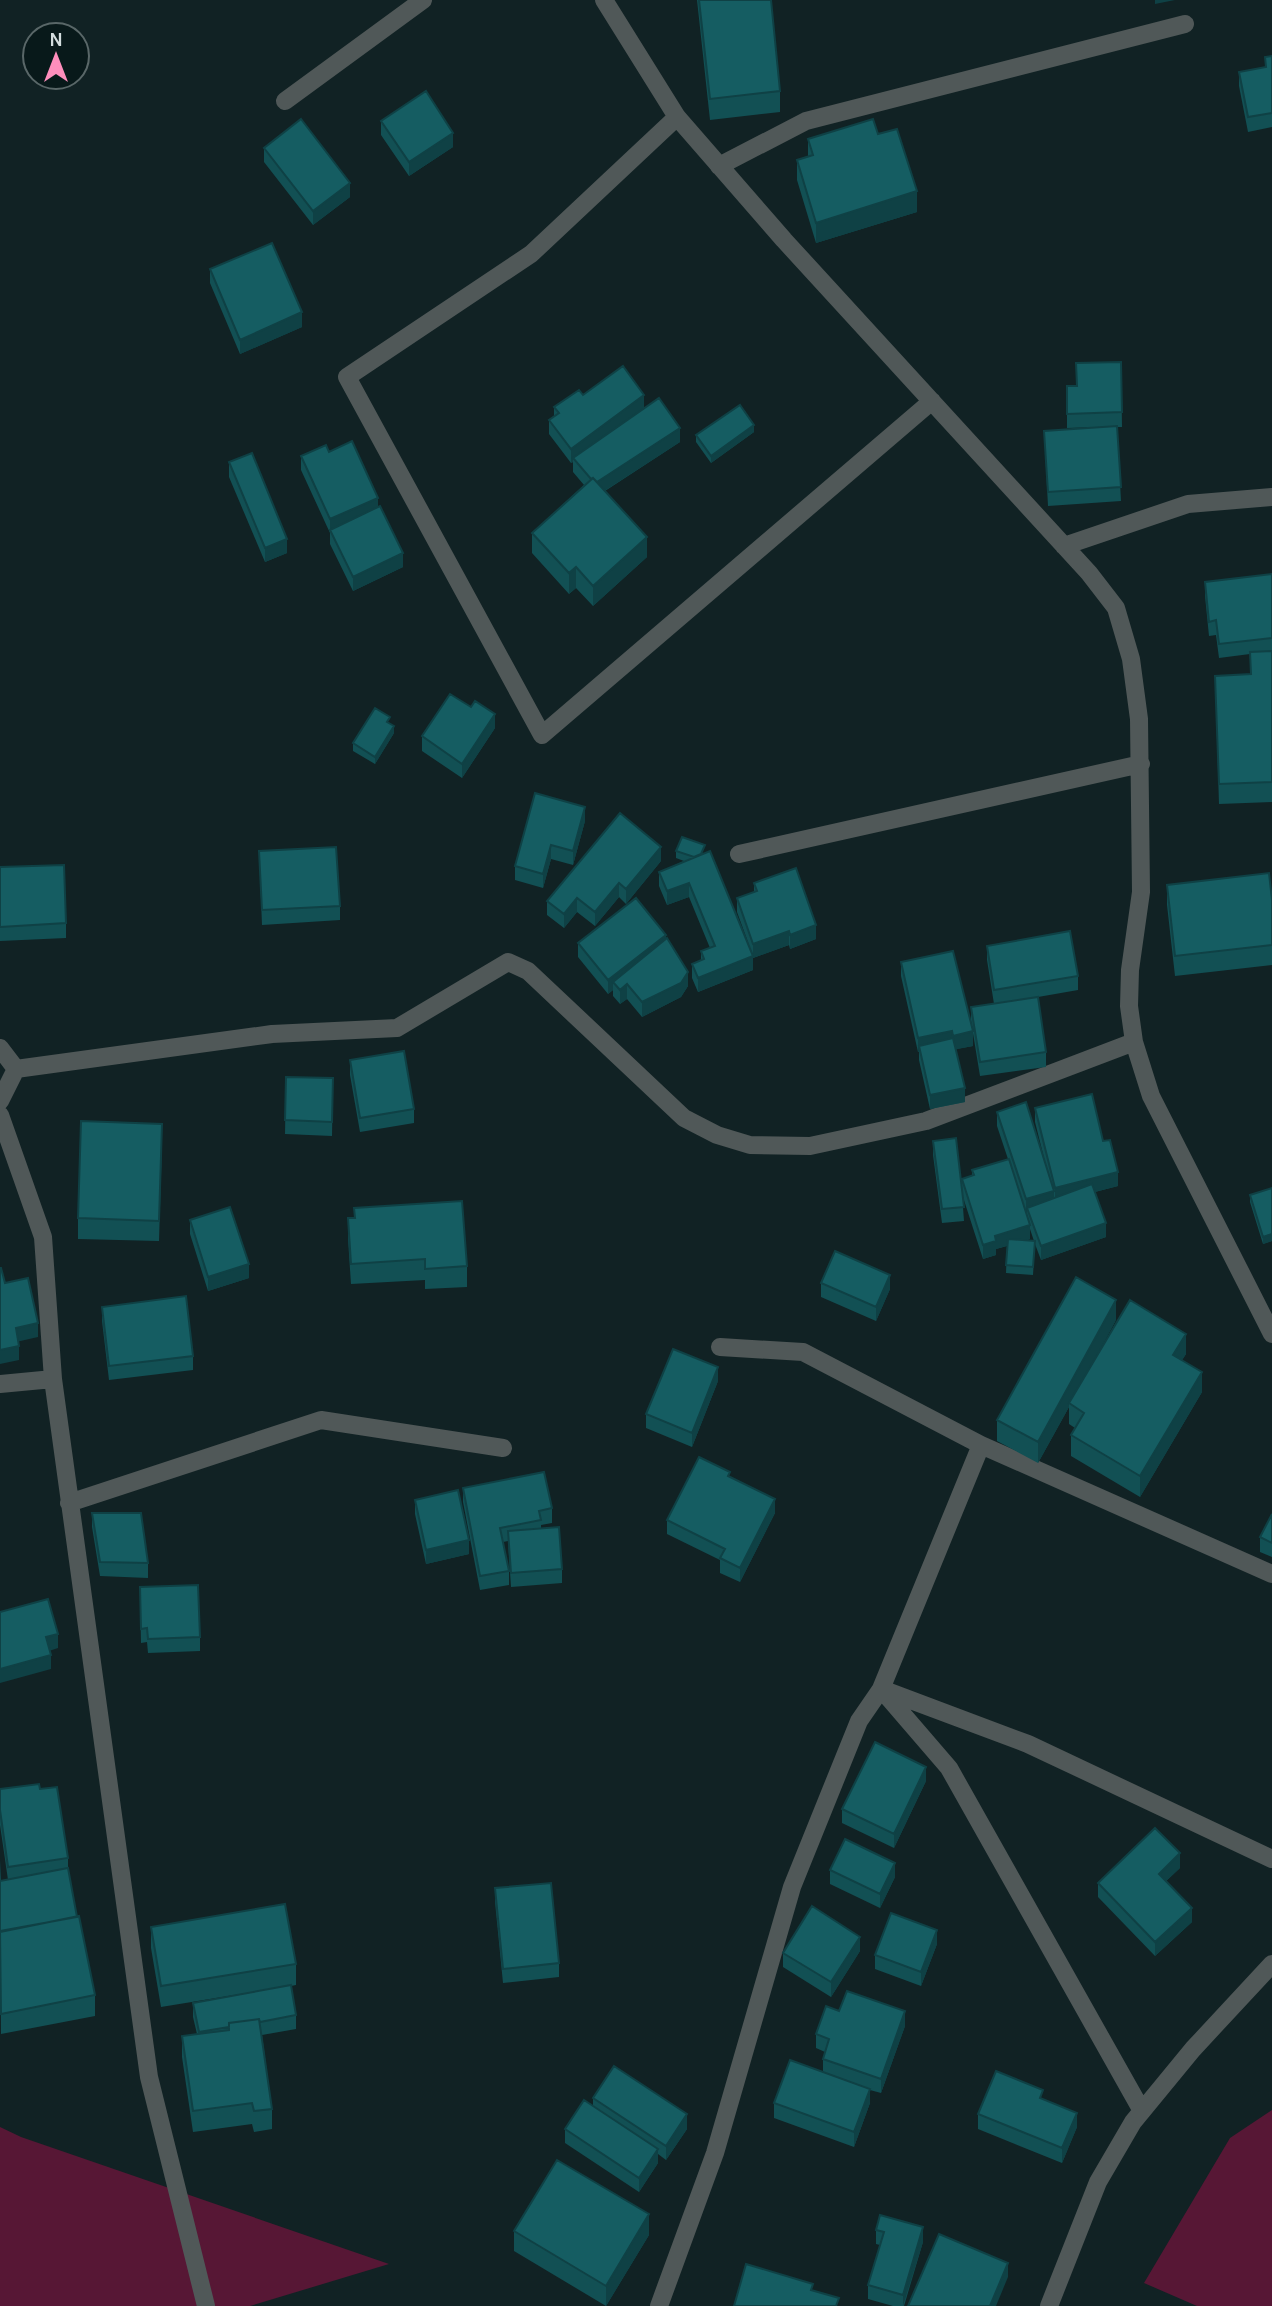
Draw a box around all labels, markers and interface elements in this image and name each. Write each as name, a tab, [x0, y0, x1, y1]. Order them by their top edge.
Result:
north arrow	[21, 21, 91, 91]
text: N	[49, 29, 63, 51]

